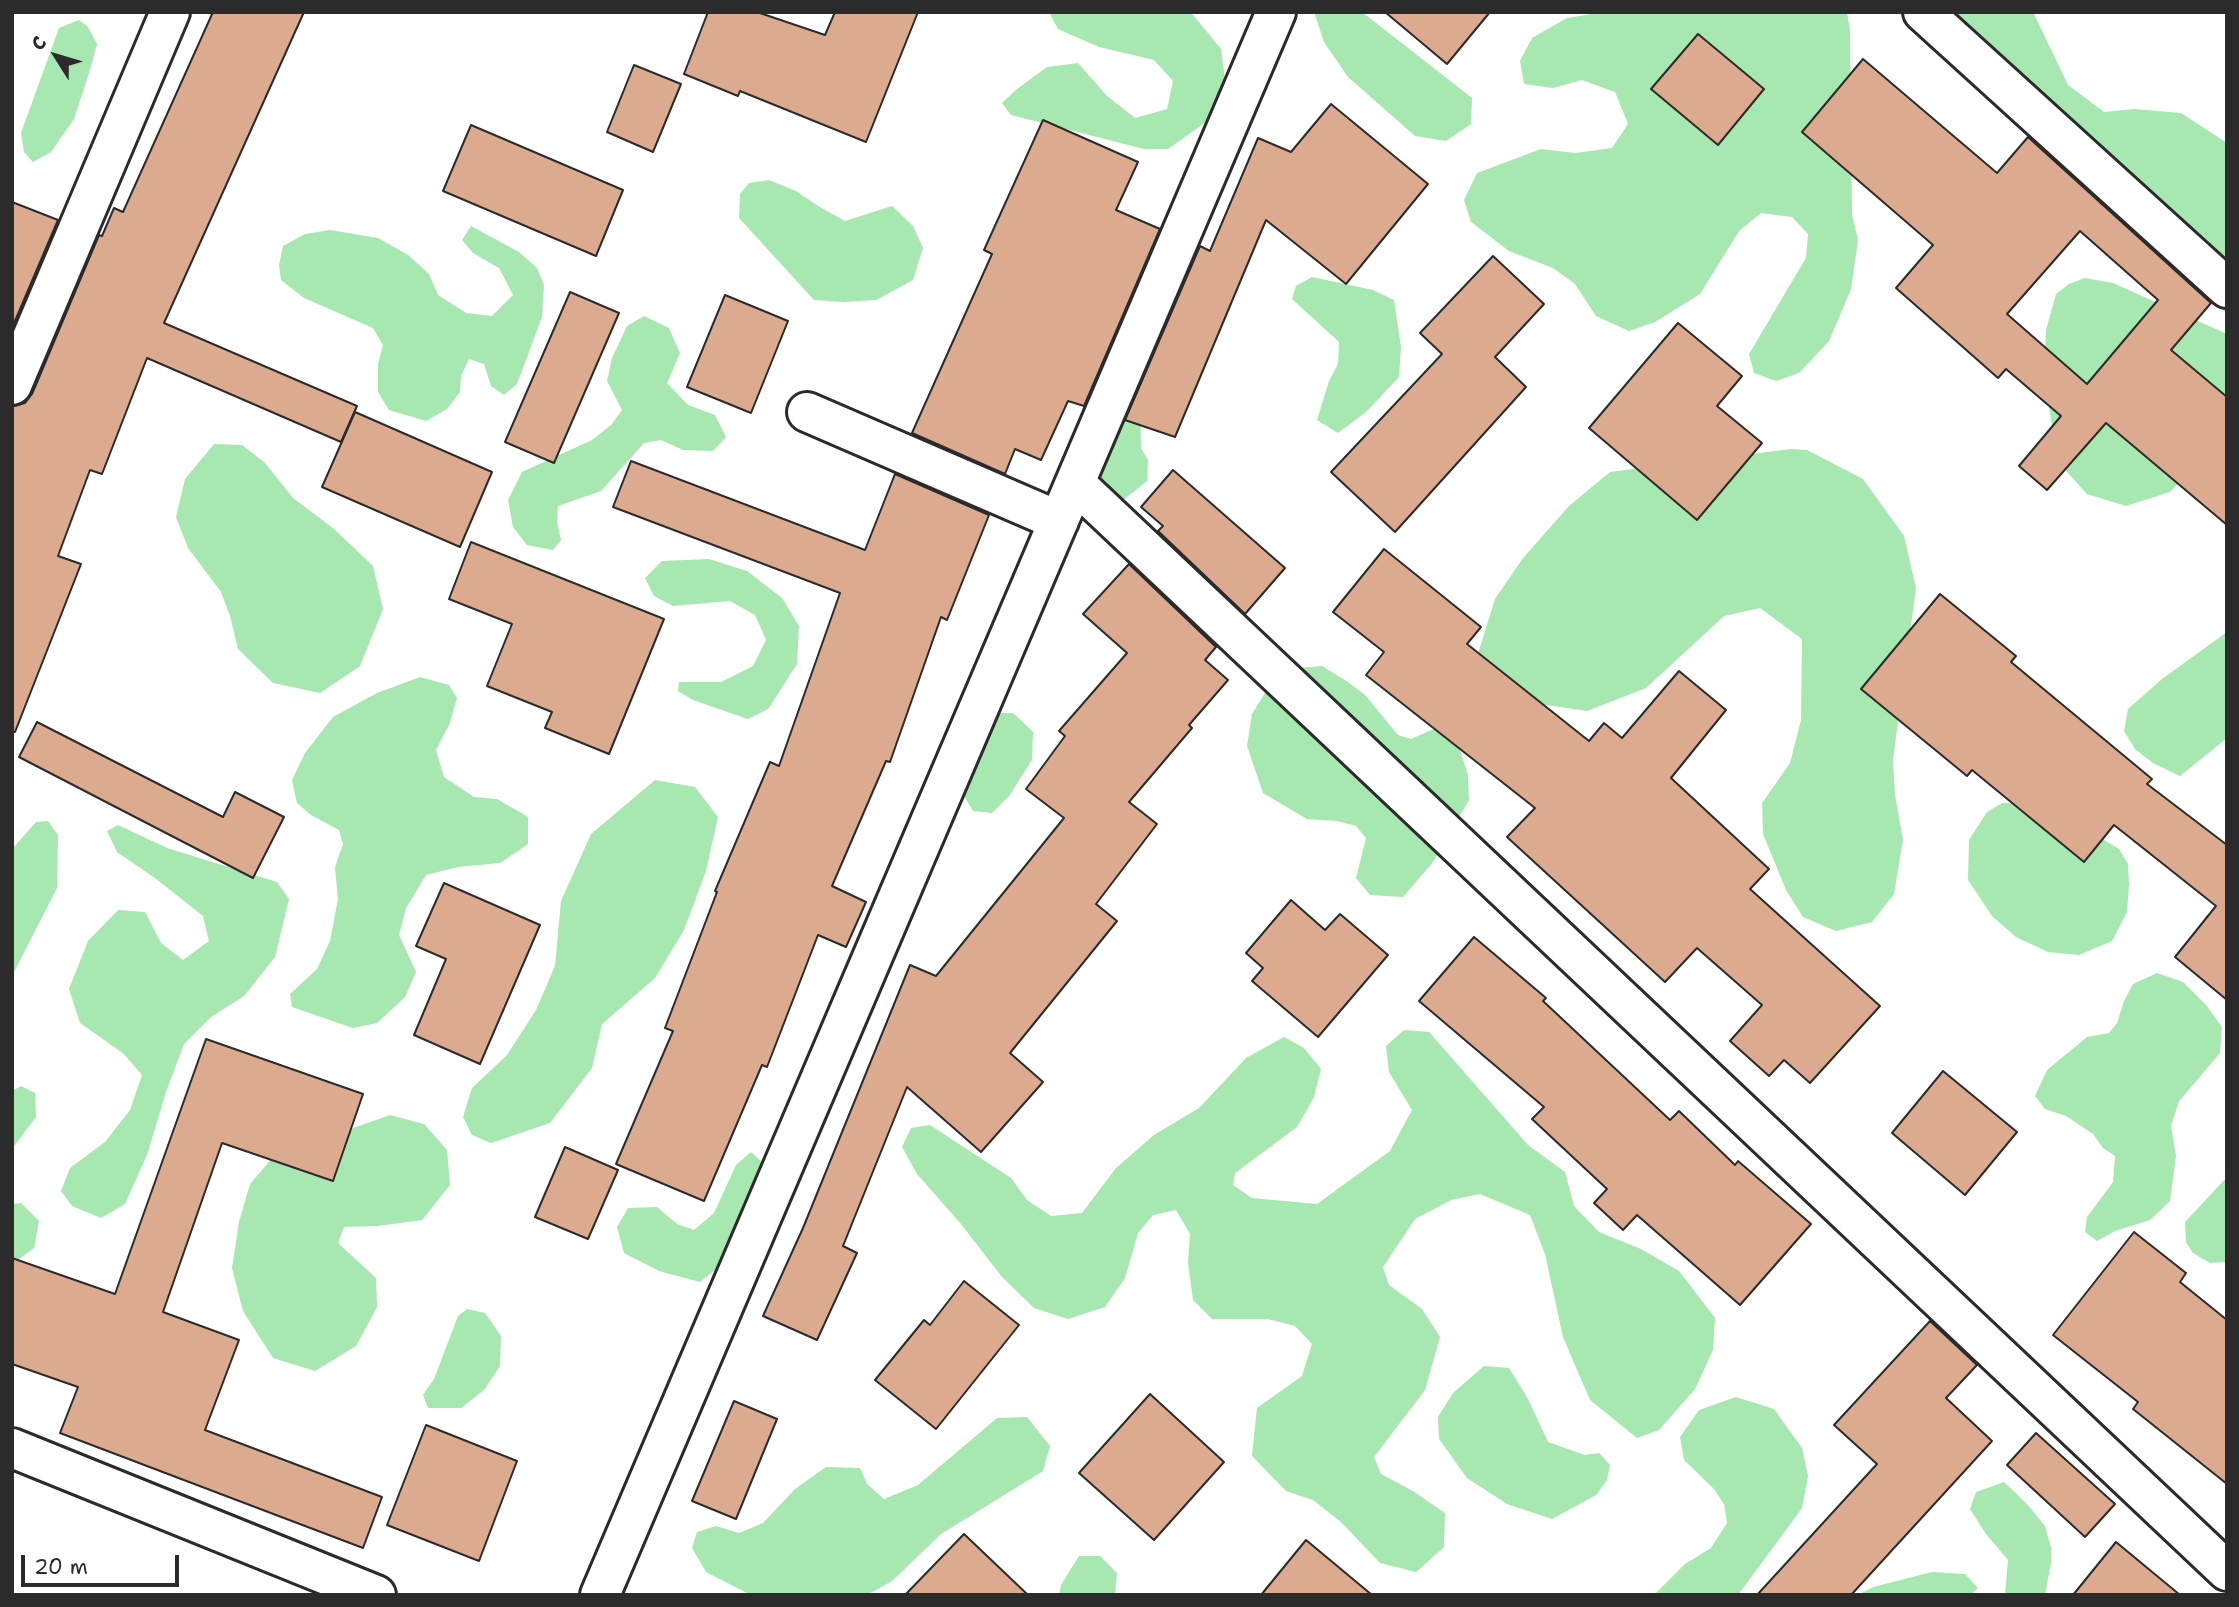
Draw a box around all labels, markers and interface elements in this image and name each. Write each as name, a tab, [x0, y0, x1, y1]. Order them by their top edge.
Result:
north arrow	[21, 21, 91, 91]
text: С	[25, 31, 52, 55]
scale bar	[24, 1540, 182, 1584]
text: 20 m	[34, 1553, 88, 1581]

